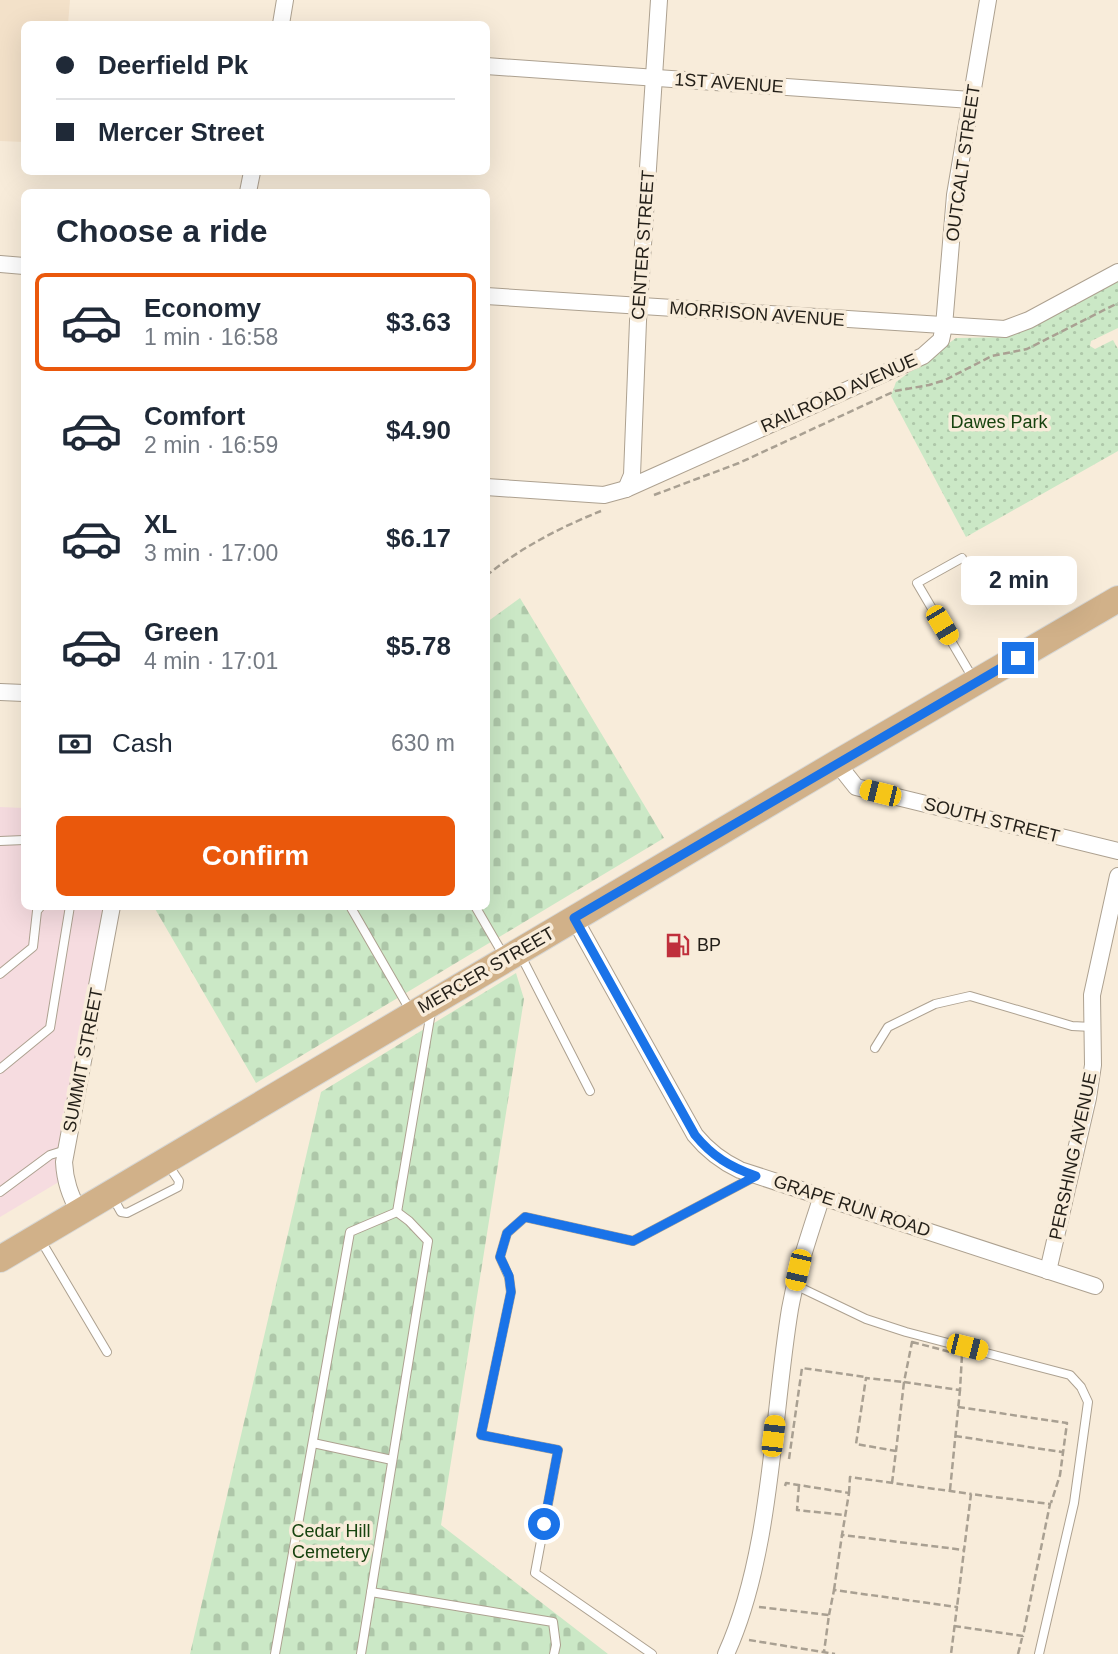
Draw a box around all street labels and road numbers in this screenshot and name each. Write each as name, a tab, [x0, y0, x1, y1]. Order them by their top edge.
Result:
street label: 1ST AVENUE	[674, 69, 784, 97]
street label: OUTCALT STREET	[942, 83, 984, 243]
street label: CENTER STREET	[628, 169, 658, 321]
street label: MORRISON AVENUE	[669, 298, 845, 330]
street label: RAILROAD AVENUE	[758, 350, 920, 436]
street label: SOUTH STREET	[922, 793, 1062, 847]
street label: MERCER STREET	[414, 923, 558, 1017]
street label: SUMMIT STREET	[59, 986, 107, 1134]
street label: PERSHING AVENUE	[1045, 1070, 1101, 1242]
street label: GRAPE RUN ROAD	[771, 1171, 933, 1241]

